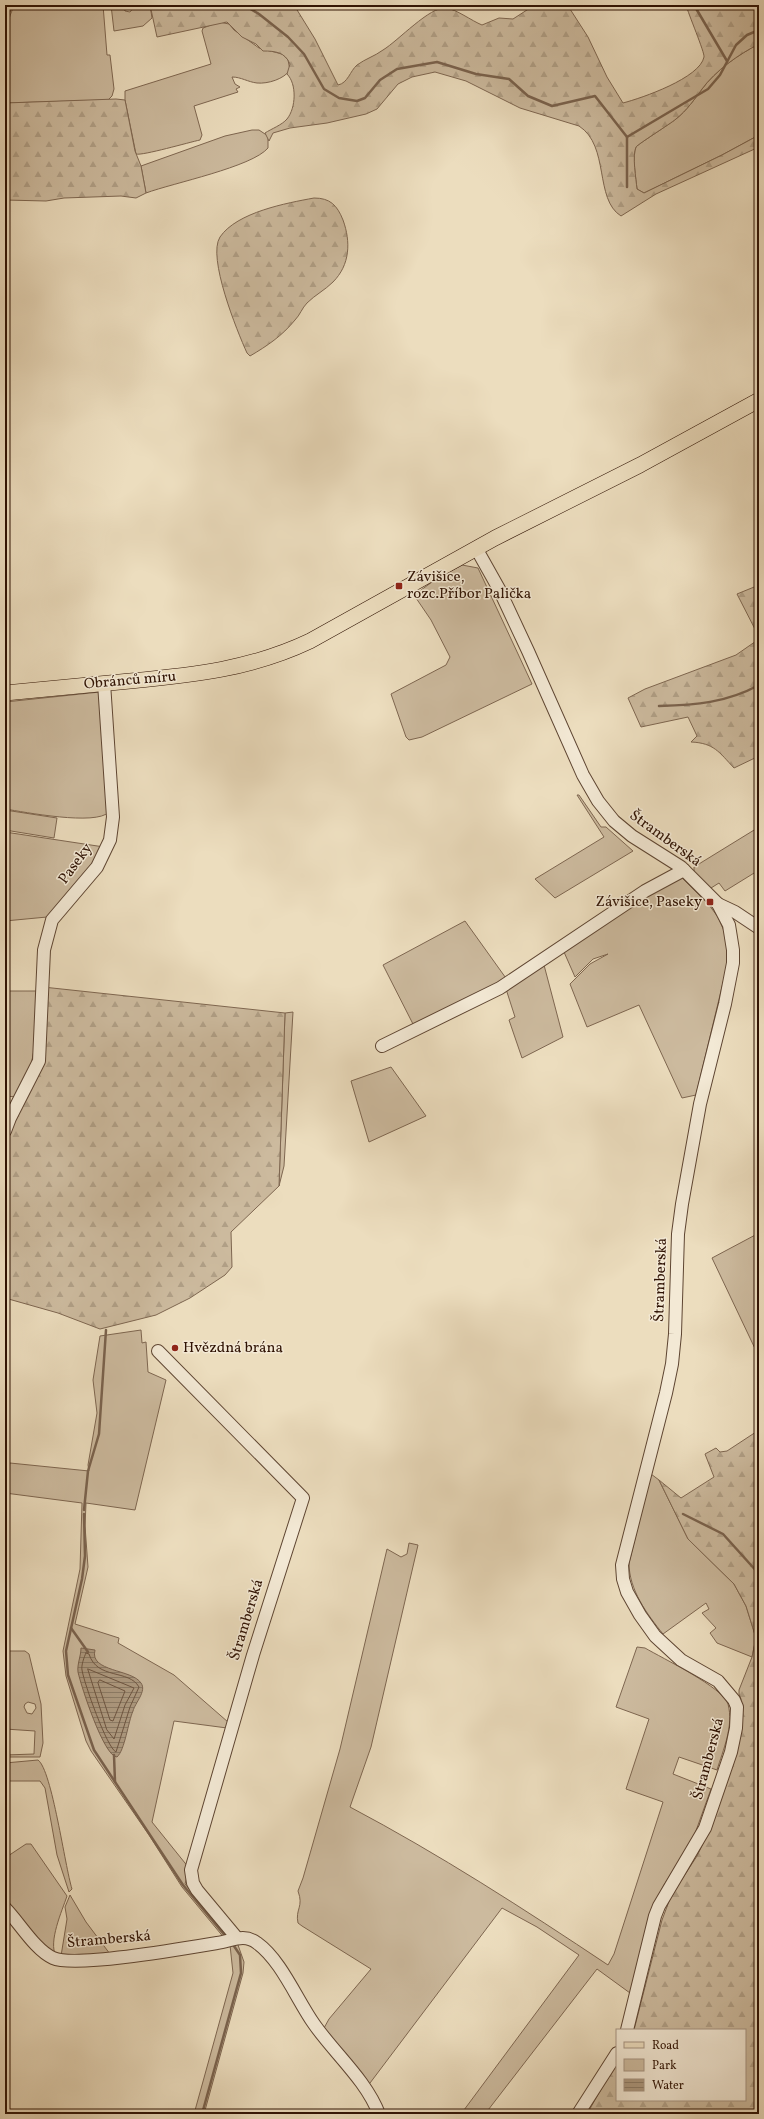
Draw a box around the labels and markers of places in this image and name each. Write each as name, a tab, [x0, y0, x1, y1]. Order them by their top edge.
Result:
place label: Závišice, rozc.Příbor Palička	[407, 567, 531, 605]
marker: Závišice, rozc.Příbor Palička	[394, 581, 404, 591]
place label: Závišice, Paseky	[595, 892, 702, 913]
marker: Závišice, Paseky	[705, 897, 715, 907]
place label: Hvězdná brána	[183, 1338, 283, 1359]
marker: Hvězdná brána	[170, 1343, 180, 1353]

